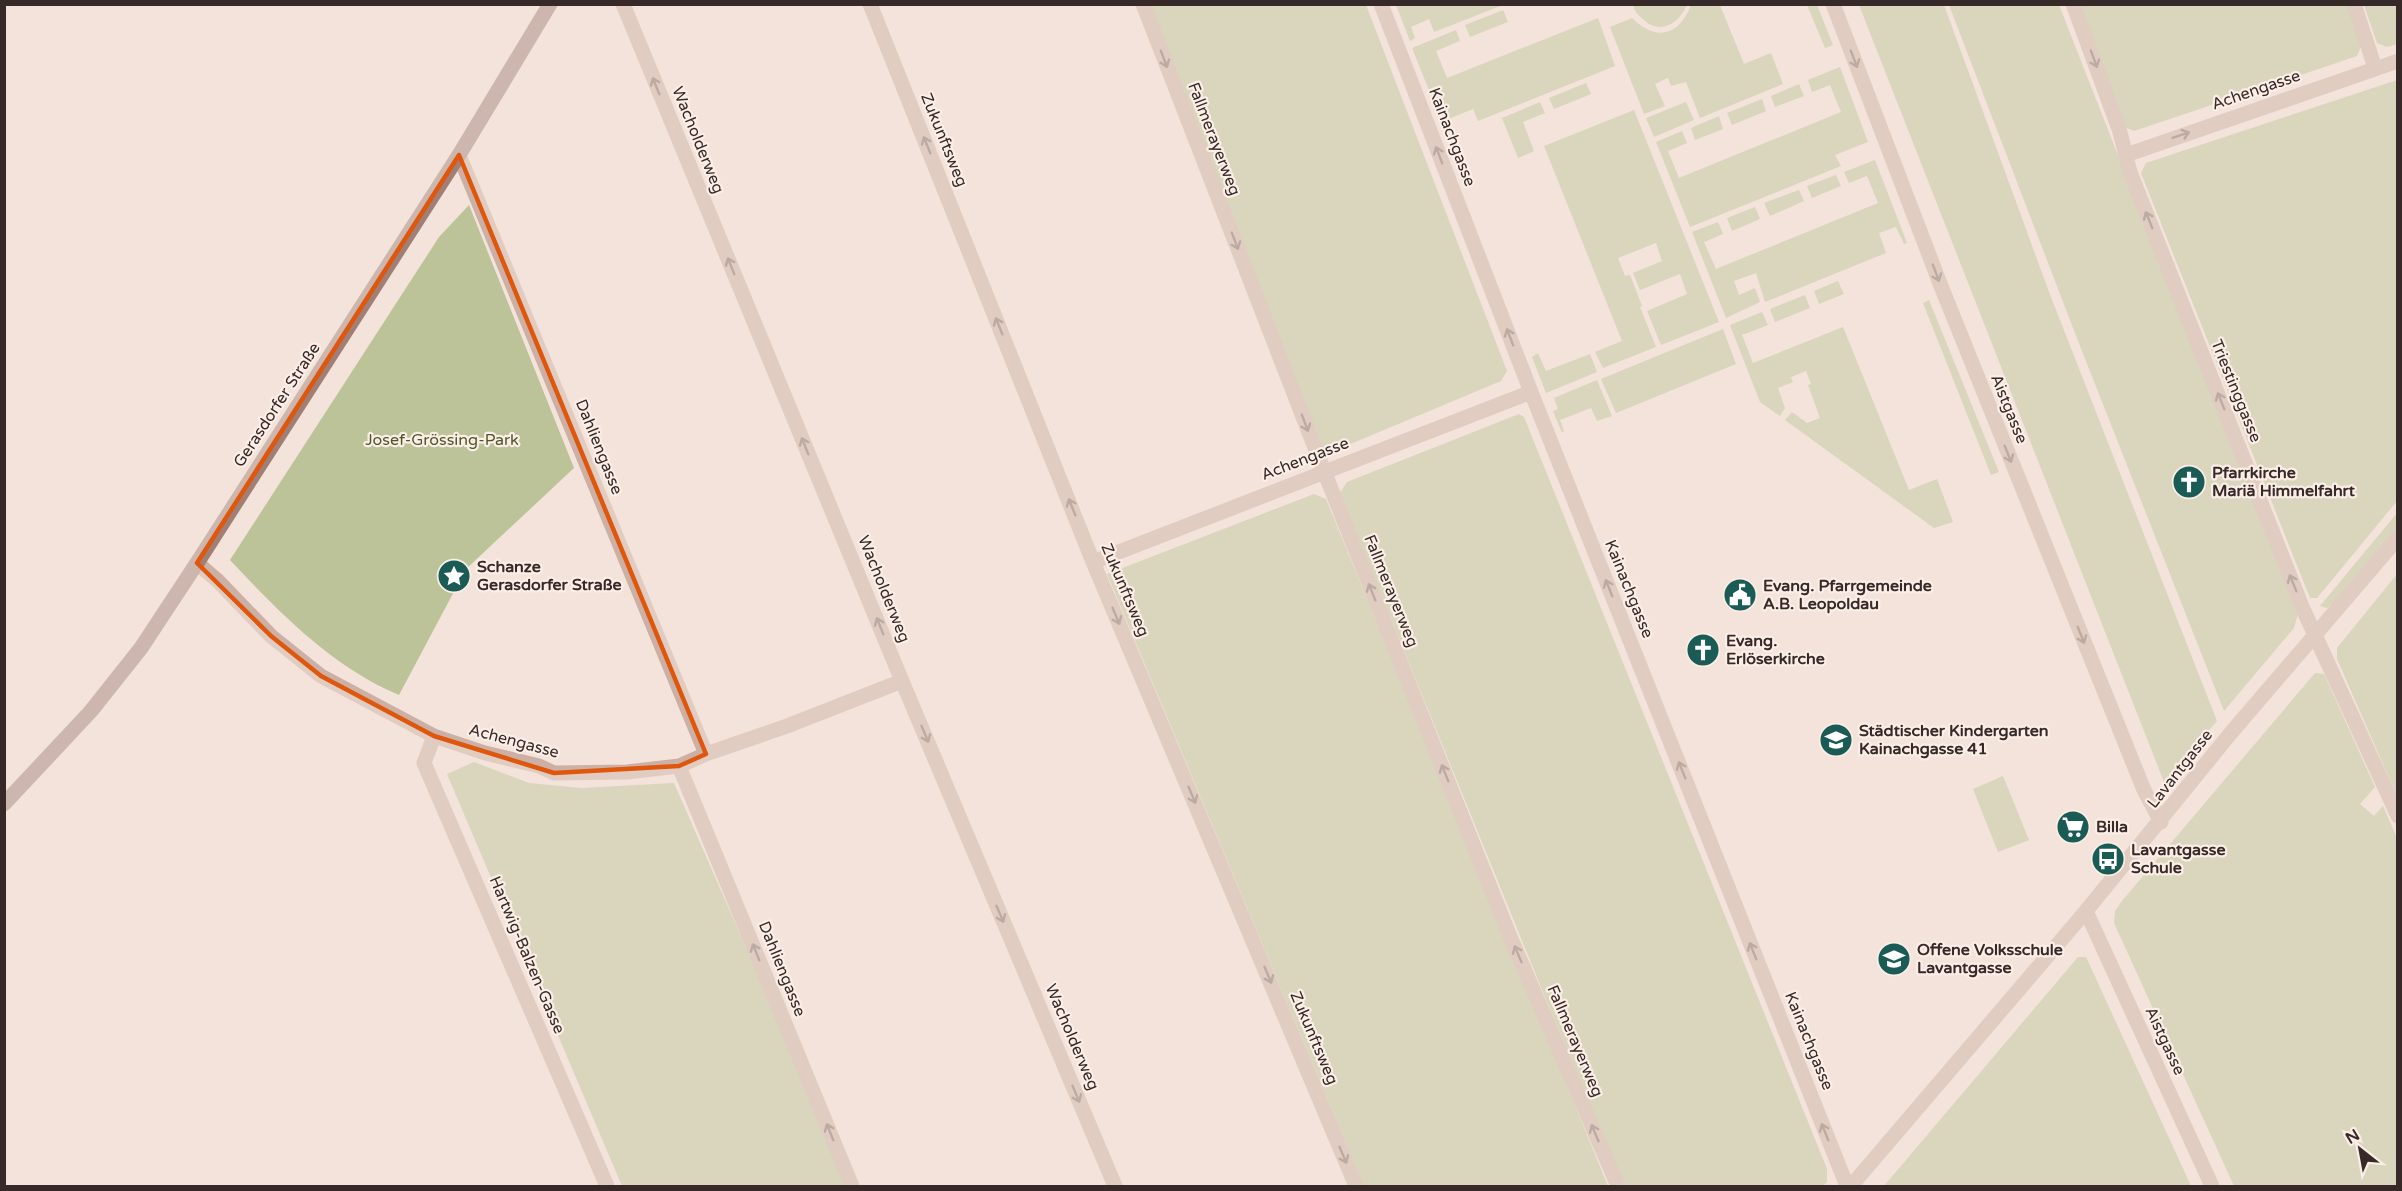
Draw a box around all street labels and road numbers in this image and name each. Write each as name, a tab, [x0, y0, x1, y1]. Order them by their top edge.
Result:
street label: Achengasse	[2209, 66, 2303, 114]
street label: Fallmerayerweg	[1183, 80, 1245, 198]
street label: Wacholderweg	[667, 84, 729, 196]
street label: Kainachgasse	[1424, 85, 1480, 189]
street label: Zukunftsweg	[916, 90, 972, 190]
street label: Triestinggasse	[2206, 337, 2266, 445]
street label: Gerasdorfer Straße	[229, 339, 325, 471]
street label: Aistgasse	[1986, 371, 2032, 447]
street label: Dahliengasse	[571, 396, 627, 498]
street label: Achengasse	[1258, 433, 1352, 485]
street label: Fallmerayerweg	[1359, 532, 1423, 650]
street label: Wacholderweg	[853, 533, 915, 645]
street label: Kainachgasse	[1600, 537, 1658, 641]
street label: Zukunftsweg	[1096, 540, 1154, 640]
street label: Achengasse	[467, 719, 561, 763]
street label: Lavantgasse	[2143, 726, 2217, 812]
street label: Hartwig-Balzen-Gasse	[485, 873, 569, 1037]
street label: Dahliengasse	[754, 918, 810, 1020]
street label: Wacholderweg	[1041, 981, 1103, 1093]
street label: Fallmerayerweg	[1542, 982, 1608, 1100]
street label: Zukunftsweg	[1285, 988, 1343, 1088]
street label: Kainachgasse	[1780, 989, 1838, 1093]
street label: Aistgasse	[2141, 1004, 2189, 1078]

